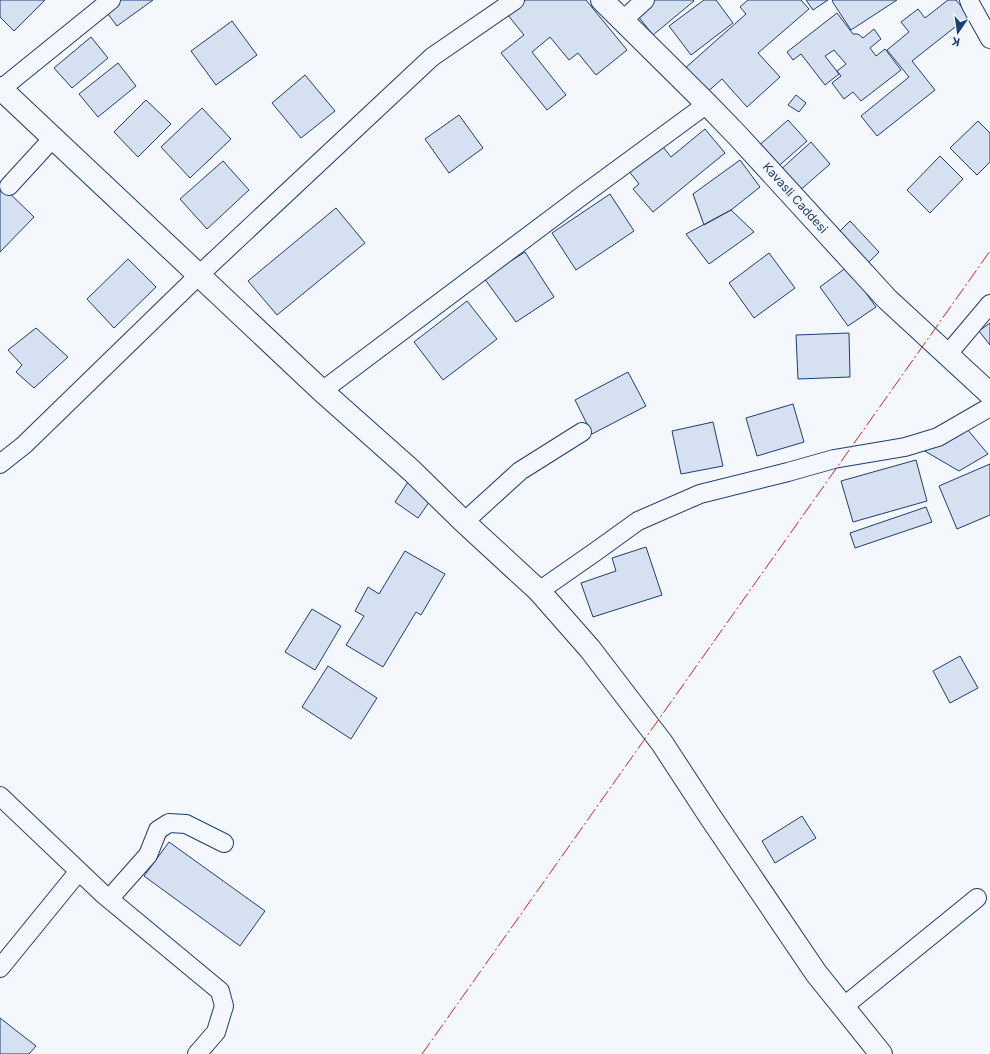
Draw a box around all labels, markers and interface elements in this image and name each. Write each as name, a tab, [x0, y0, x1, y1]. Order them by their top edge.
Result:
north arrow	[938, 12, 978, 52]
text: K	[950, 34, 961, 49]
street label: Kavasli Caddesi	[760, 159, 831, 236]

